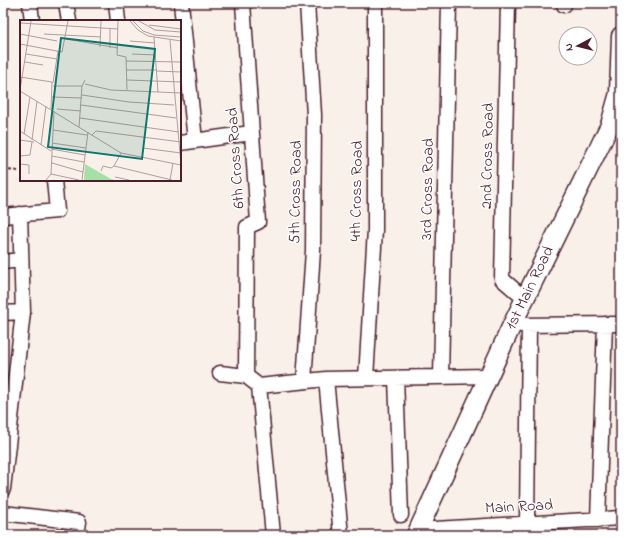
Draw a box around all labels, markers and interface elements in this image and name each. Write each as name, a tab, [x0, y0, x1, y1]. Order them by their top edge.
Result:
inset map	[20, 20, 181, 181]
north arrow	[558, 26, 598, 66]
text: N	[561, 42, 577, 52]
street label: 2nd Cross Road	[475, 103, 501, 209]
street label: 6th Cross Road	[221, 107, 251, 209]
street label: 3rd Cross Road	[415, 138, 441, 240]
street label: 5th Cross Road	[283, 140, 309, 244]
street label: 4th Cross Road	[344, 140, 370, 242]
street label: 1st Main Road	[499, 242, 561, 334]
street label: Main Road	[484, 493, 554, 521]

